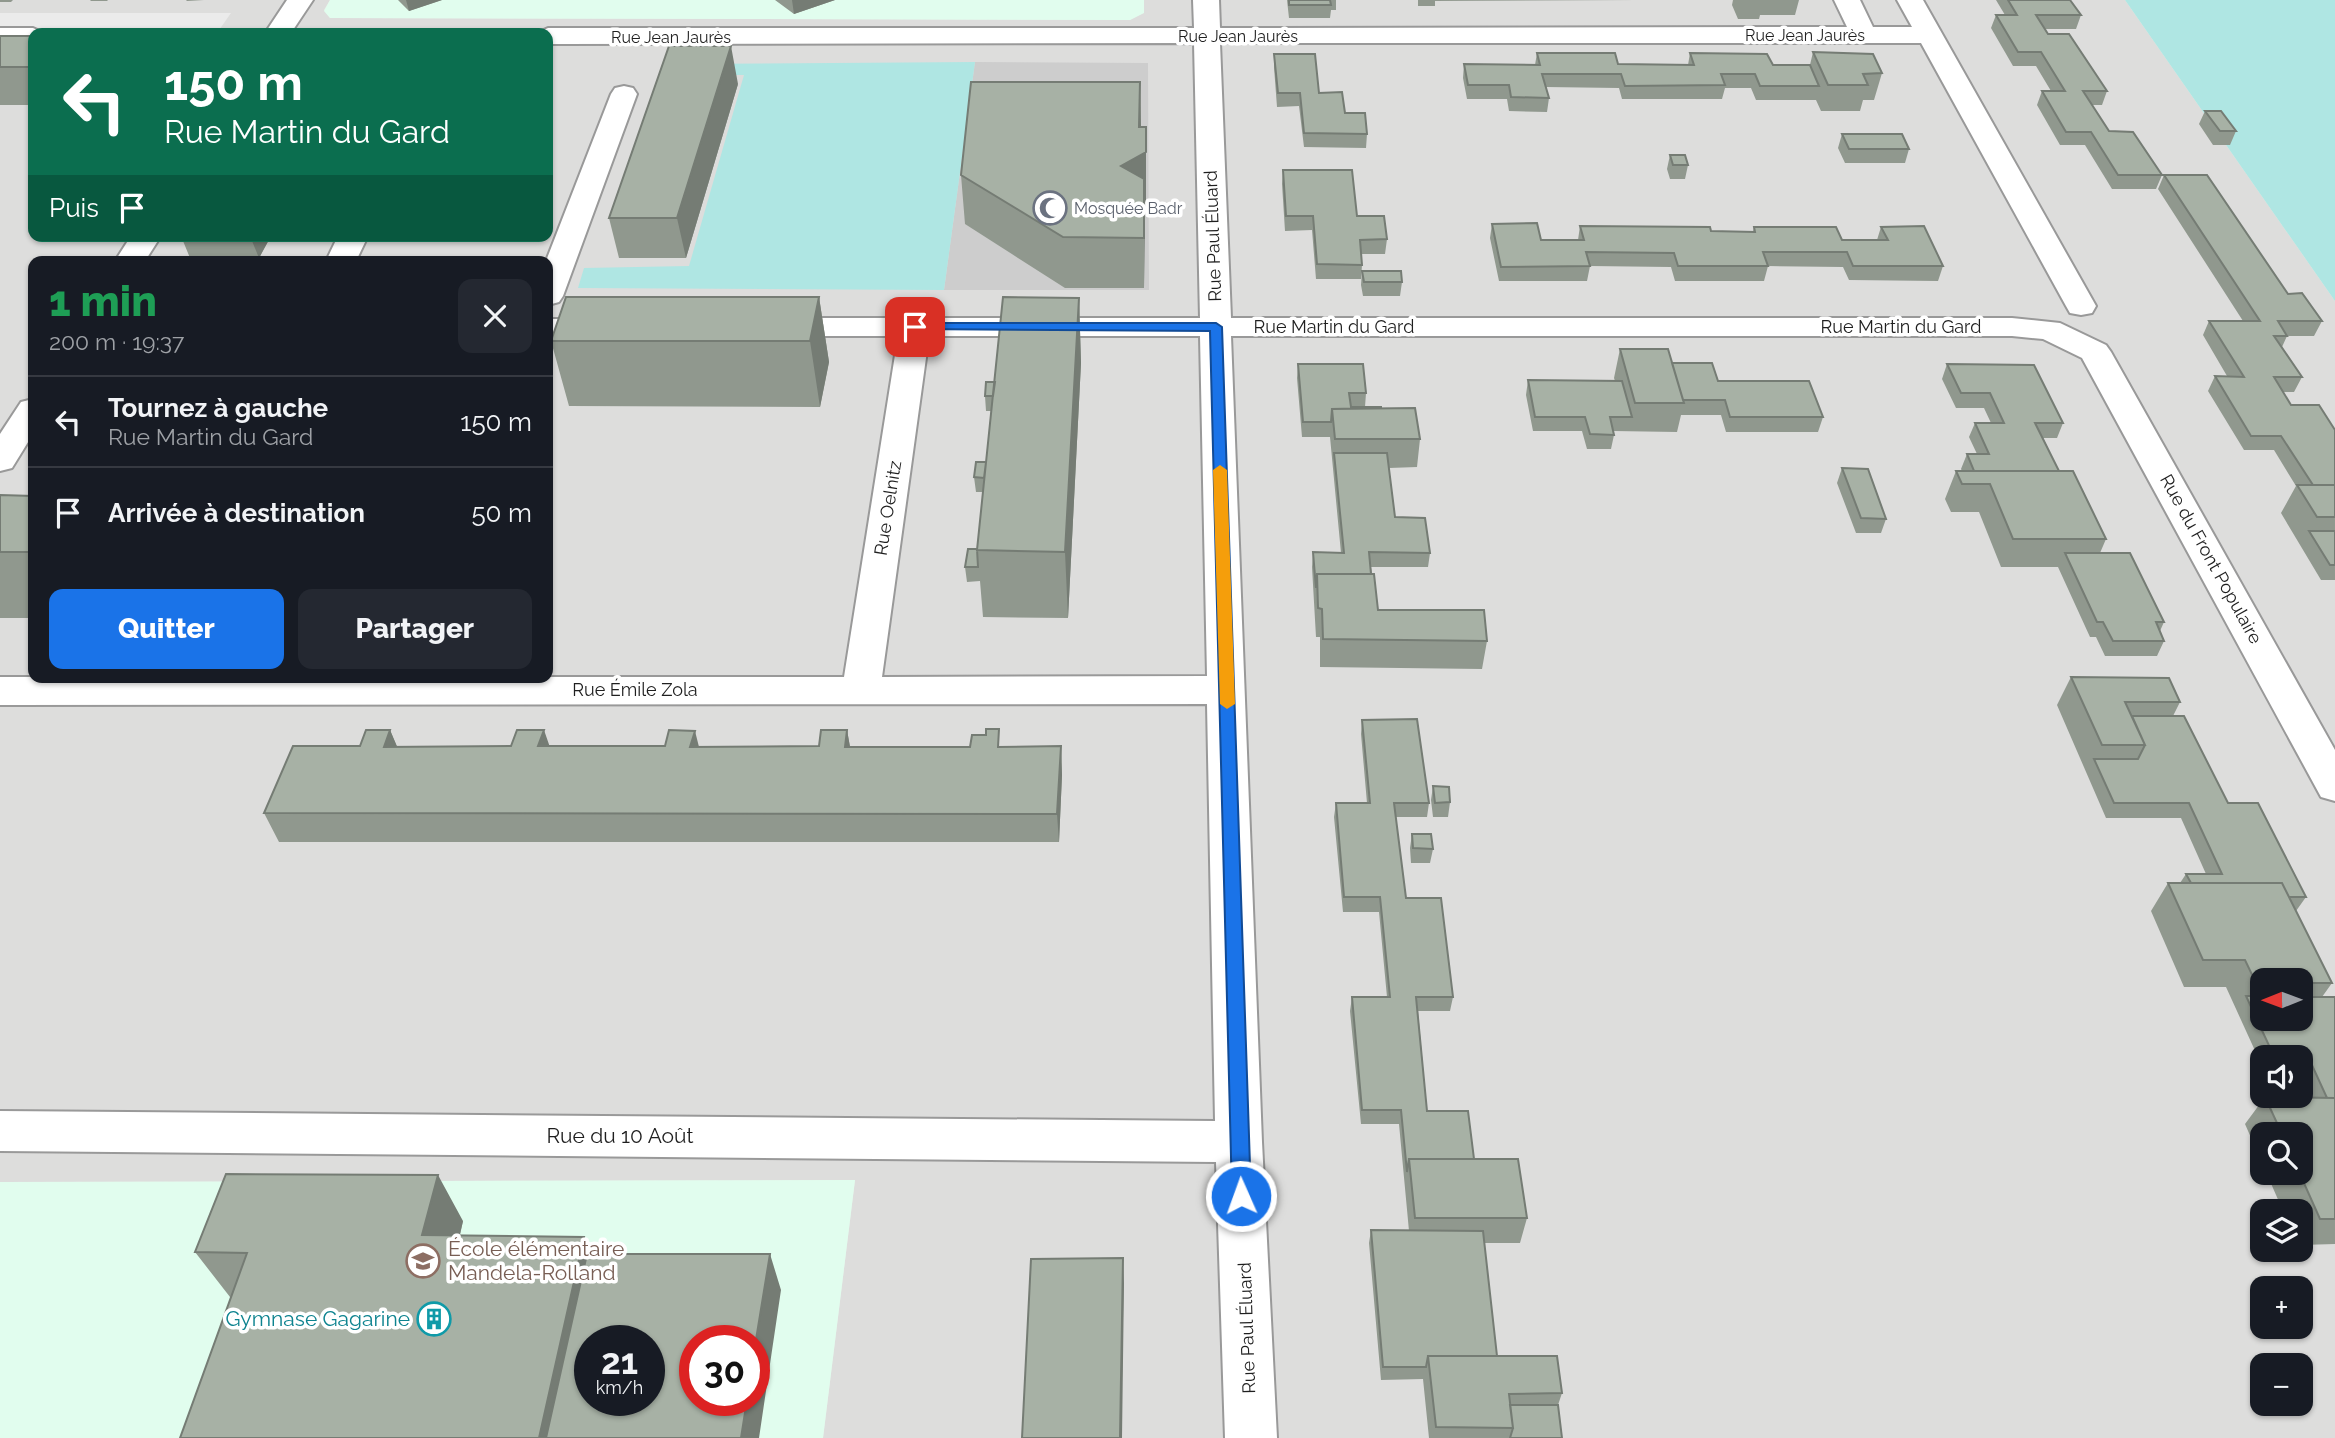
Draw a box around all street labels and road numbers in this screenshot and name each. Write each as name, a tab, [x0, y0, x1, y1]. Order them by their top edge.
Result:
street label: Rue Jean Jaurès	[1745, 26, 1865, 45]
street label: Rue Jean Jaurès	[1178, 27, 1298, 46]
street label: Rue Jean Jaurès	[611, 28, 731, 47]
street label: Rue Paul Éluard	[1199, 170, 1225, 302]
street label: Rue Martin du Gard	[1254, 316, 1414, 337]
street label: Rue Martin du Gard	[1821, 316, 1981, 337]
street label: Rue Oelnitz	[870, 459, 905, 557]
street label: Rue du Front Populaire	[2156, 470, 2267, 647]
street label: Rue Émile Zola	[572, 678, 698, 700]
street label: Rue du 10 Août	[546, 1123, 694, 1148]
street label: Rue Paul Éluard	[1233, 1262, 1259, 1394]

